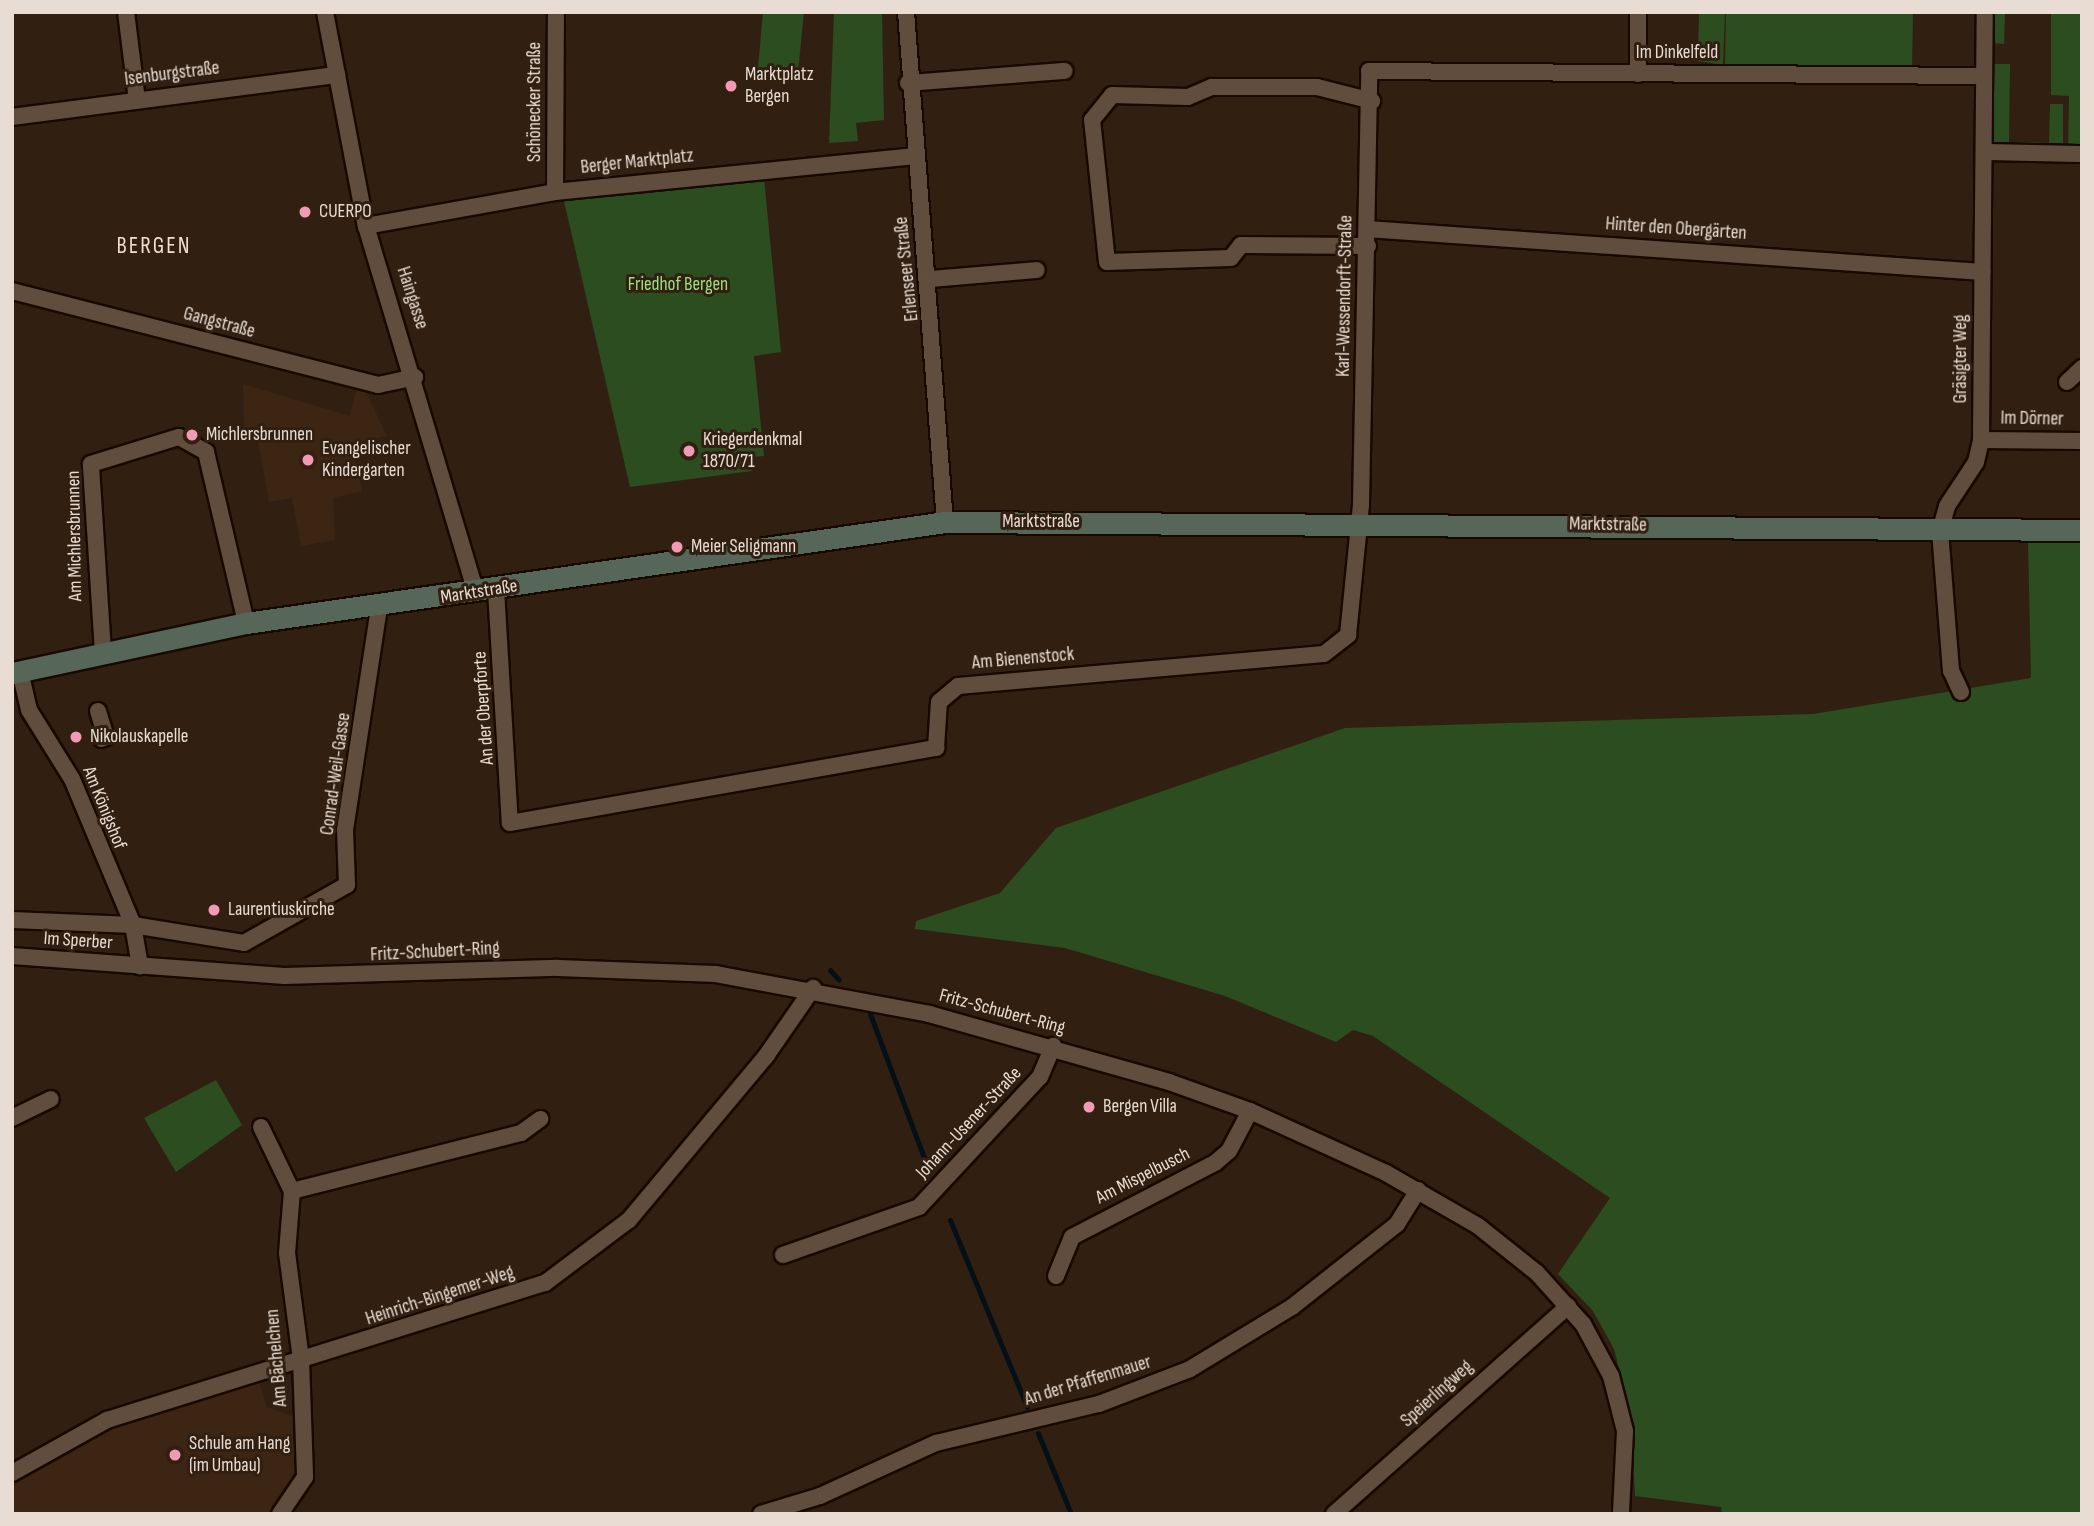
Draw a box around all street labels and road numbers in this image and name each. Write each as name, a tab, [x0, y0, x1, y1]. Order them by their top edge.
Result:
street label: Schönecker Straße	[524, 42, 546, 162]
street label: Im Dinkelfeld	[1636, 42, 1718, 64]
street label: Isenburgstraße	[123, 57, 221, 91]
street label: Berger Marktplatz	[579, 145, 695, 179]
street label: Hinter den Obergärten	[1605, 213, 1747, 245]
street label: Karl-Wessendorft-Straße	[1332, 215, 1358, 377]
street label: Erlenseer Straße	[890, 216, 924, 322]
street label: Haingasse	[391, 264, 433, 332]
street label: Gangstraße	[181, 303, 257, 343]
street label: Gräsigter Weg	[1950, 315, 1972, 403]
street label: Im Dörner	[2000, 407, 2064, 431]
street label: Am Michlersbrunnen	[62, 470, 88, 602]
street label: Marktstraße	[1002, 511, 1080, 533]
street label: Marktstraße	[1569, 513, 1647, 537]
street label: Marktstraße	[439, 575, 519, 609]
street label: Am Bienenstock	[971, 643, 1075, 675]
street label: An der Oberpforte	[469, 650, 499, 766]
street label: Conrad-Weil-Gasse	[316, 711, 356, 837]
street label: Am Königshof	[77, 763, 131, 853]
street label: Im Sperber	[43, 927, 113, 955]
street label: Fritz-Schubert-Ring	[370, 937, 500, 967]
street label: Fritz-Schubert-Ring	[937, 984, 1067, 1040]
street label: Johann-Usener-Straße	[911, 1062, 1027, 1184]
street label: Am Mispelbusch	[1092, 1143, 1194, 1209]
street label: Heinrich-Bingemer-Weg	[363, 1261, 517, 1331]
street label: Am Bächelchen	[261, 1308, 293, 1408]
street label: An der Pfaffenmauer	[1022, 1351, 1154, 1411]
street label: Speierlingweg	[1396, 1356, 1478, 1432]

